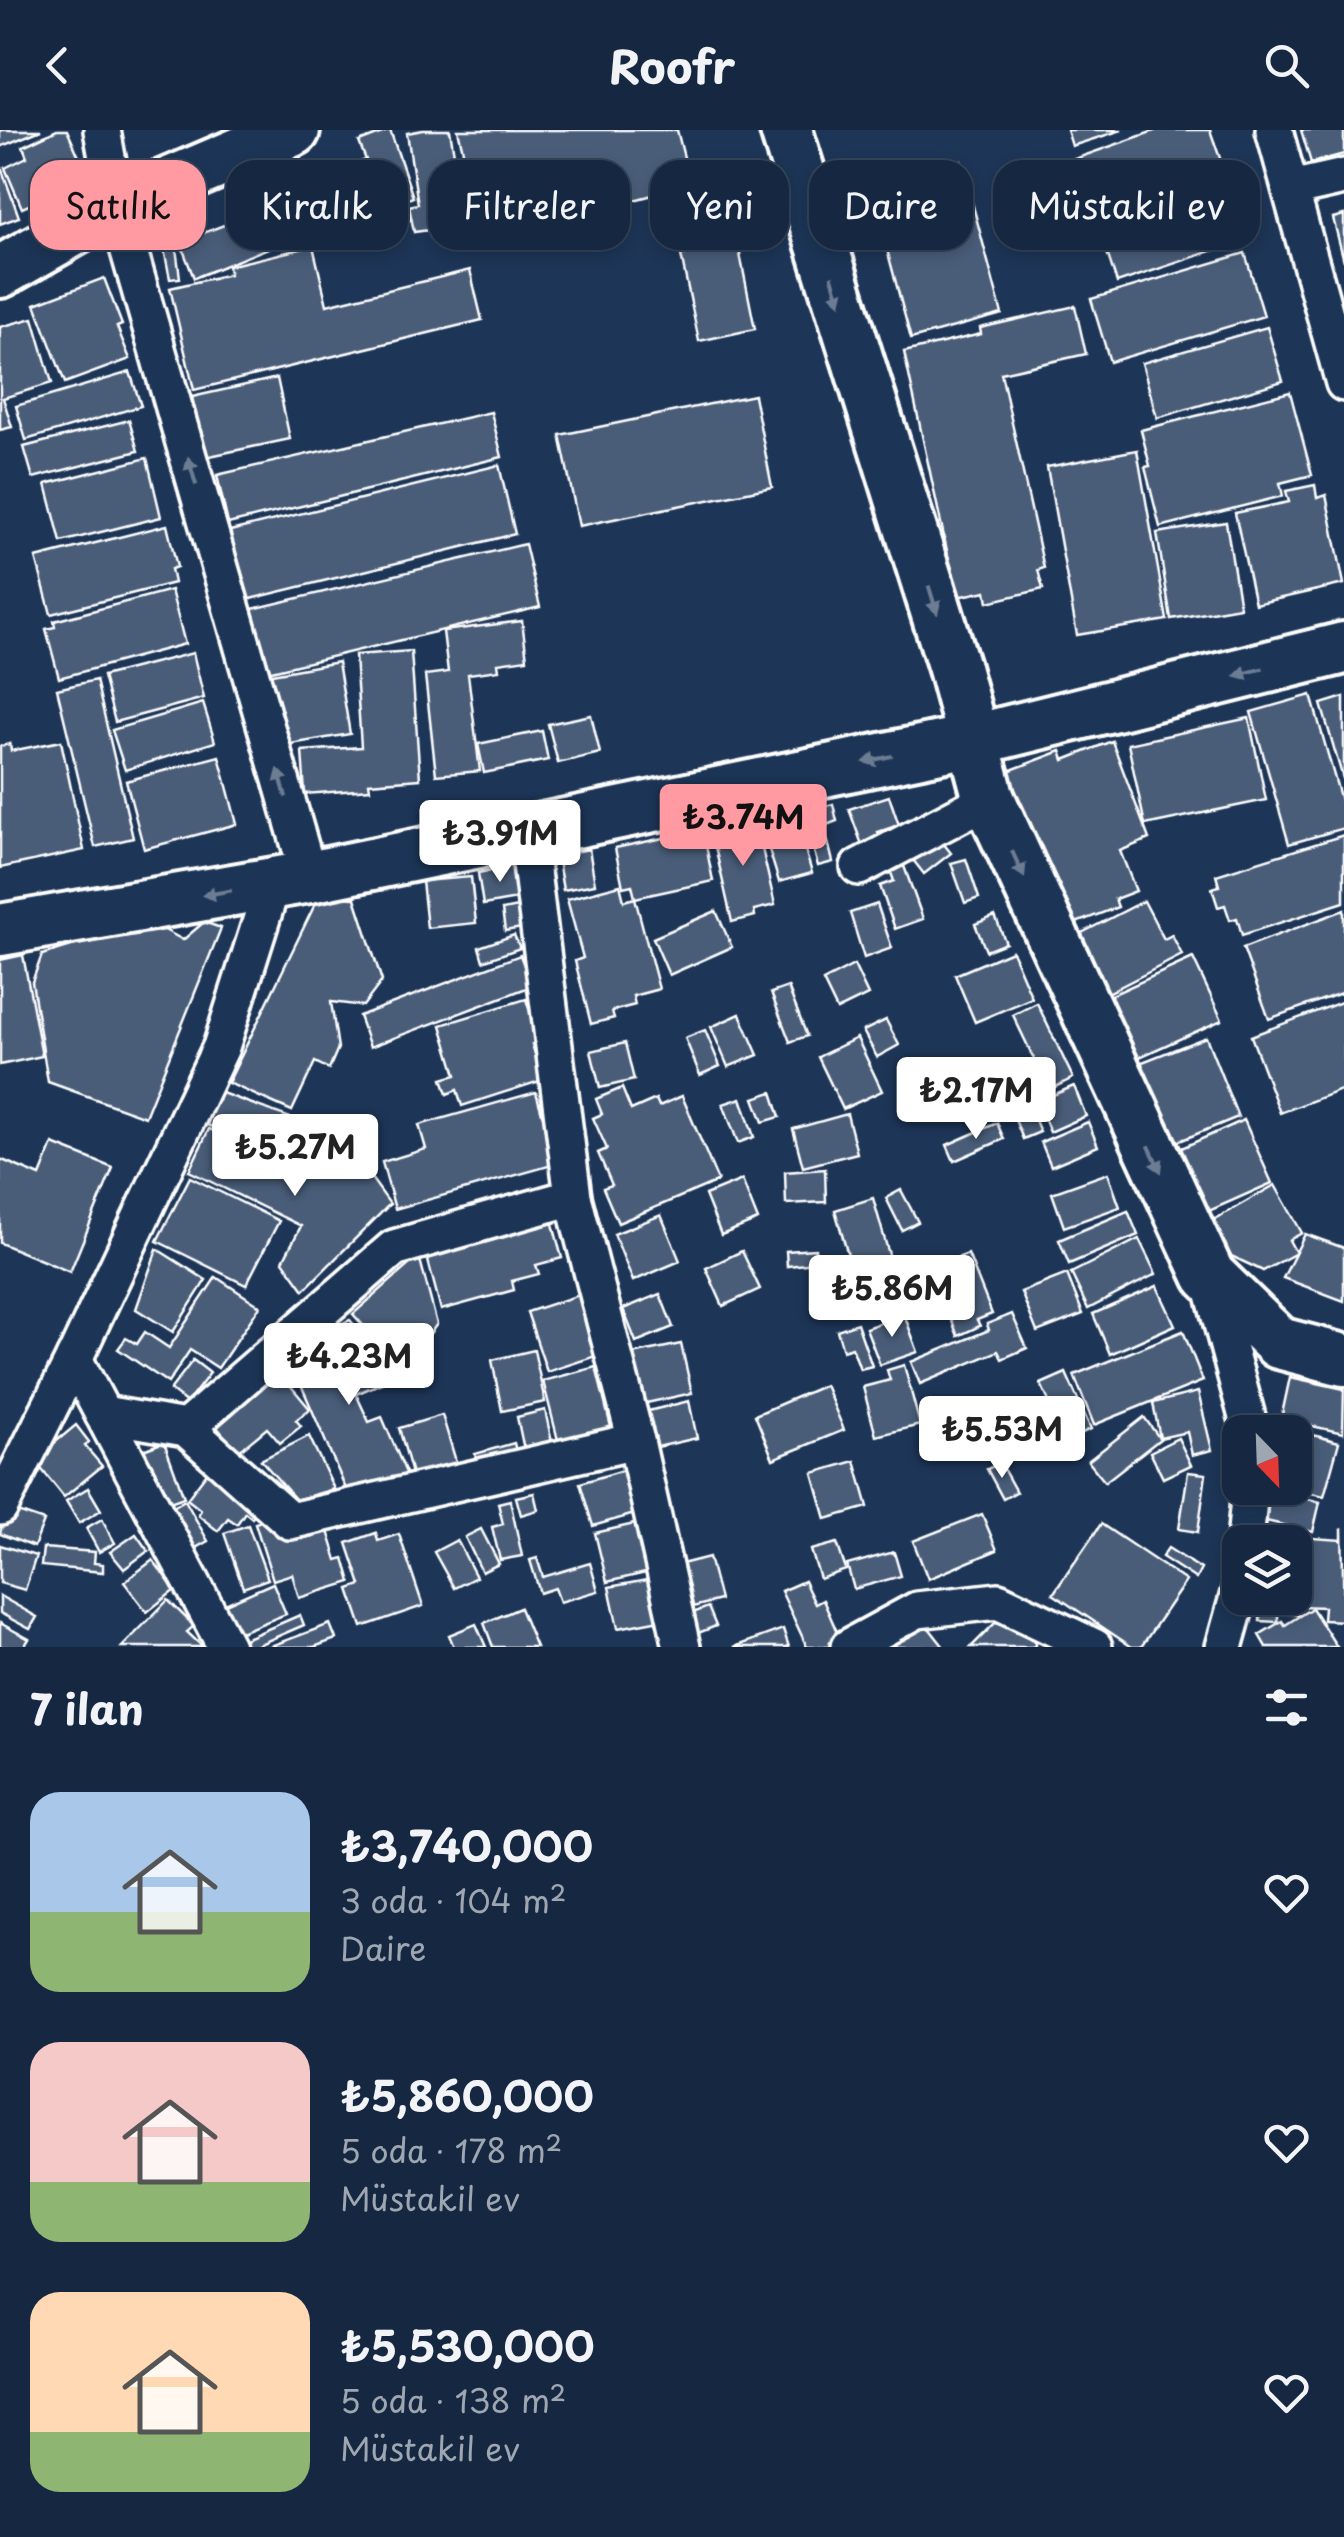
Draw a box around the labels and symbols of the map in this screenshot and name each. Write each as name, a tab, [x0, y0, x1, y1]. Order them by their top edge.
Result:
one-way arrow	[829, 275, 844, 306]
one-way arrow	[184, 455, 199, 485]
one-way arrow	[927, 585, 942, 615]
one-way arrow	[1233, 664, 1264, 680]
one-way arrow	[863, 752, 894, 768]
one-way arrow	[273, 767, 289, 798]
pin: ₺3.74M	[662, 784, 824, 869]
pin: ₺3.91M	[419, 800, 581, 885]
one-way arrow	[1010, 850, 1027, 879]
one-way arrow	[200, 885, 232, 901]
pin: ₺2.17M	[895, 1057, 1057, 1142]
pin: ₺5.27M	[214, 1114, 376, 1199]
one-way arrow	[1146, 1145, 1163, 1174]
pin: ₺5.86M	[811, 1255, 973, 1340]
pin: ₺4.23M	[268, 1323, 430, 1408]
pin: ₺5.53M	[921, 1396, 1083, 1481]
north arrow	[1222, 1415, 1312, 1505]

